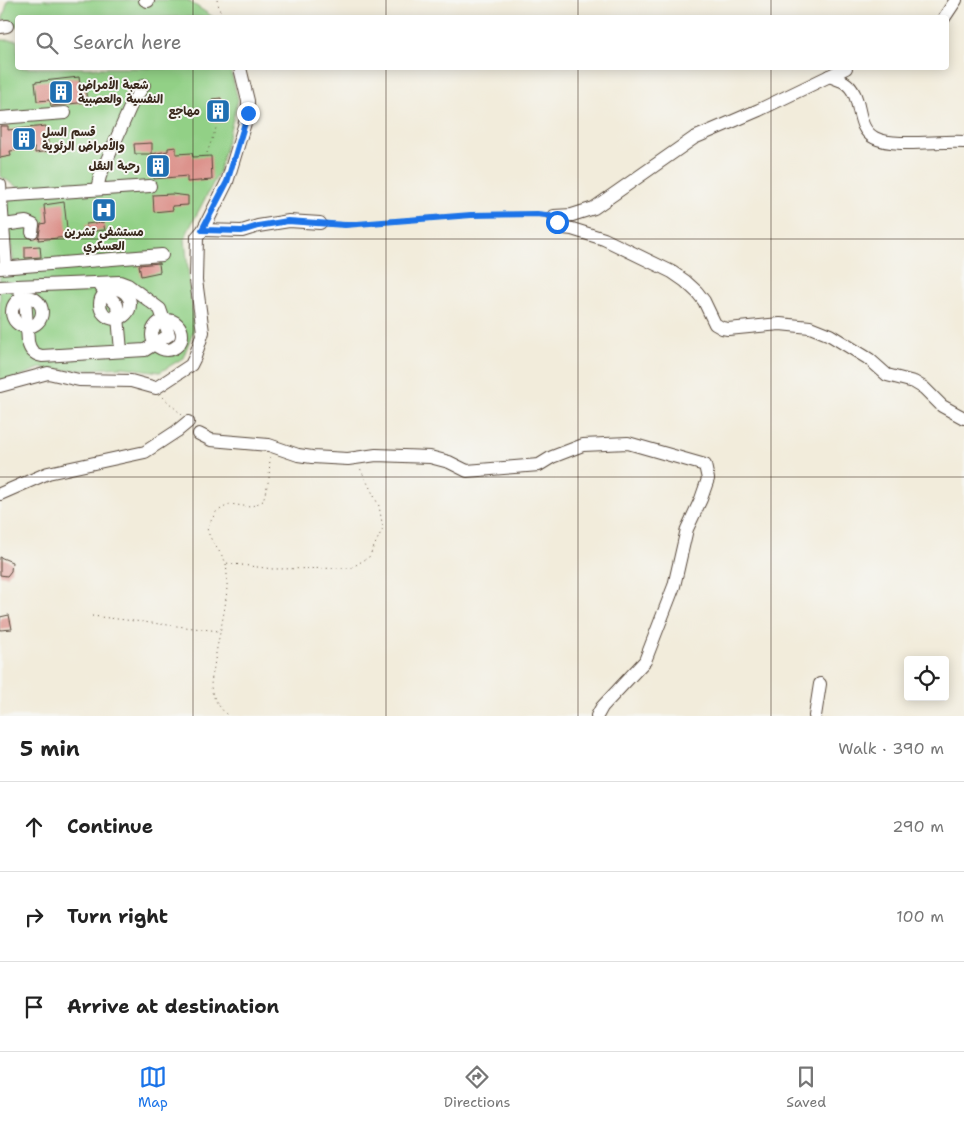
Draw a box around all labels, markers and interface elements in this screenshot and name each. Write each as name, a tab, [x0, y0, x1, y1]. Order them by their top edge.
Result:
search box	[15, 15, 949, 70]
icon: search	[33, 29, 61, 57]
text: Search here	[73, 30, 182, 55]
place label: شعبة الأمراض النفسية والعصبية	[78, 76, 163, 107]
building icon: شعبة الأمراض النفسية والعصبية	[48, 79, 74, 105]
building icon: مهاجع	[205, 98, 231, 124]
route end	[237, 102, 260, 125]
place label: مهاجع	[168, 103, 200, 120]
place label: قسم السل والأمراض الرئوية	[42, 124, 125, 154]
building icon: قسم السل والأمراض الرئوية	[11, 126, 37, 152]
building icon: رحبة النقل	[145, 153, 171, 179]
place label: رحبة النقل	[89, 158, 140, 174]
hospital icon: مستشفى تشرين العسكري	[91, 197, 117, 223]
route start	[546, 211, 569, 234]
place label: مستشفى تشرين العسكري	[64, 224, 144, 255]
map controls	[904, 656, 949, 701]
button: locate	[904, 656, 949, 701]
text: 5 min	[20, 735, 80, 763]
text: Walk · 390 m	[838, 738, 944, 759]
icon: ahead	[20, 813, 48, 841]
text: Continue	[67, 814, 153, 839]
text: 290 m	[892, 816, 944, 837]
icon: right	[20, 903, 48, 931]
text: Turn right	[67, 904, 168, 929]
text: 100 m	[896, 906, 944, 927]
icon: arrive	[20, 993, 48, 1021]
text: Arrive at destination	[67, 994, 279, 1019]
tab: Map	[138, 1063, 168, 1111]
tab: Directions	[444, 1063, 510, 1111]
tab: Saved	[786, 1063, 826, 1111]

